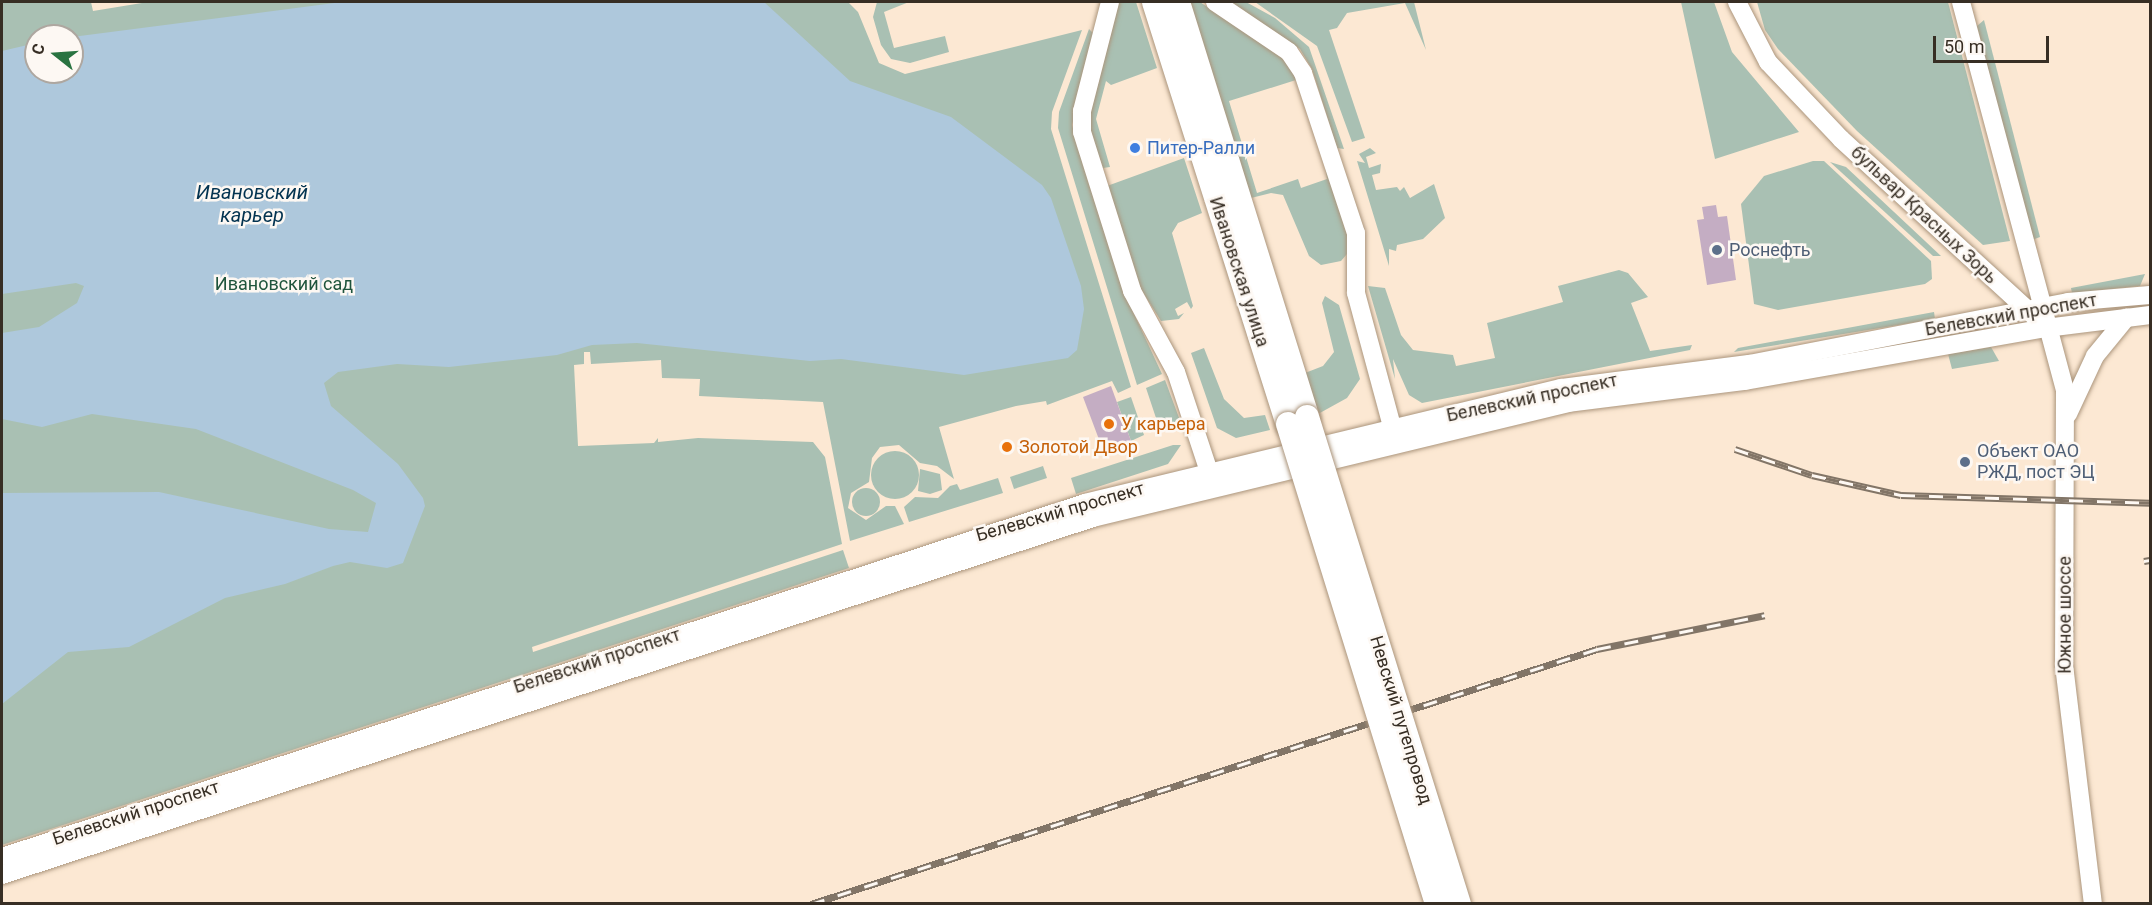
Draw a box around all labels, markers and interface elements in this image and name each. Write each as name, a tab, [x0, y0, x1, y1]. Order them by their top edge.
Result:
north arrow	[24, 24, 84, 84]
scale bar	[1936, 24, 2052, 62]
text: 50 m	[1944, 36, 1984, 57]
text: С	[28, 41, 49, 57]
place label: Питер-Ралли	[1147, 137, 1255, 159]
marker: Питер-Ралли	[1128, 141, 1142, 155]
street label: бульвар Красных Зорь	[1846, 142, 2002, 288]
water label: Ивановский карьер	[196, 180, 308, 227]
street label: Ивановская улица	[1205, 194, 1273, 350]
place label: Роснефть	[1729, 239, 1811, 261]
marker: Роснефть	[1710, 243, 1724, 257]
park label: Ивановский сад	[215, 273, 353, 295]
street label: Белевский проспект	[1923, 289, 2099, 341]
street label: Белевский проспект	[1445, 369, 1619, 427]
place label: У карьера	[1121, 413, 1206, 435]
marker: У карьера	[1102, 417, 1116, 431]
place label: Золотой Двор	[1019, 436, 1138, 458]
marker: Золотой Двор	[1000, 440, 1014, 454]
place label: Объект ОАО РЖД, пост ЭЦ	[1977, 441, 2095, 484]
marker: Объект ОАО РЖД, пост ЭЦ	[1958, 455, 1972, 469]
street label: Белевский проспект	[973, 478, 1147, 546]
street label: Южное шоссе	[2054, 556, 2076, 674]
street label: Белевский проспект	[511, 624, 683, 698]
street label: Невский путепровод	[1365, 633, 1437, 807]
street label: Белевский проспект	[50, 776, 222, 850]

